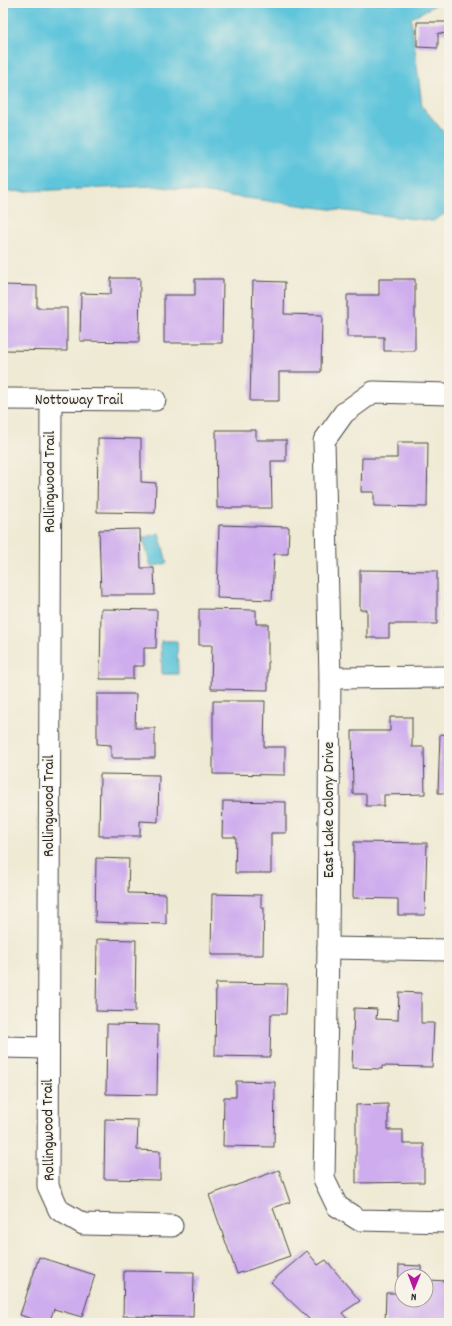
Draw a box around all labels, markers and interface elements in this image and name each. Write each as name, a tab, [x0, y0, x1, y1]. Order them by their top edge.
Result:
street label: Nottoway Trail	[35, 389, 123, 412]
street label: Rollingwood Trail	[39, 431, 62, 533]
street label: East Lake Colony Drive	[318, 742, 341, 878]
street label: Rollingwood Trail	[38, 755, 61, 857]
street label: Rollingwood Trail	[37, 1079, 61, 1181]
north arrow	[394, 1268, 434, 1308]
text: N	[410, 1288, 417, 1304]

